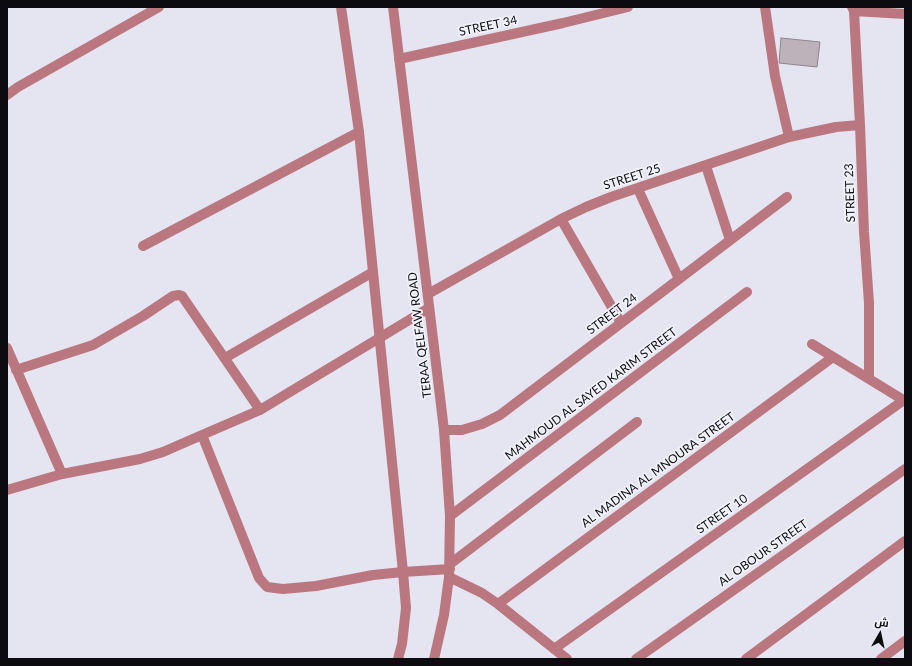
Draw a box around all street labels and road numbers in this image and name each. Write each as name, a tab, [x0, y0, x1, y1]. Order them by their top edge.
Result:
street label: STREET 34	[458, 13, 518, 39]
street label: STREET 25	[602, 161, 662, 193]
street label: STREET 23	[842, 163, 858, 223]
street label: TERAA QELFAW ROAD	[405, 271, 435, 399]
street label: STREET 24	[584, 290, 640, 338]
street label: MAHMOUD AL SAYED KARIM STREET	[502, 325, 680, 463]
street label: AL MADINA AL MNOURA STREET	[578, 409, 738, 531]
street label: STREET 10	[694, 491, 750, 537]
street label: AL OBOUR STREET	[716, 517, 810, 589]

